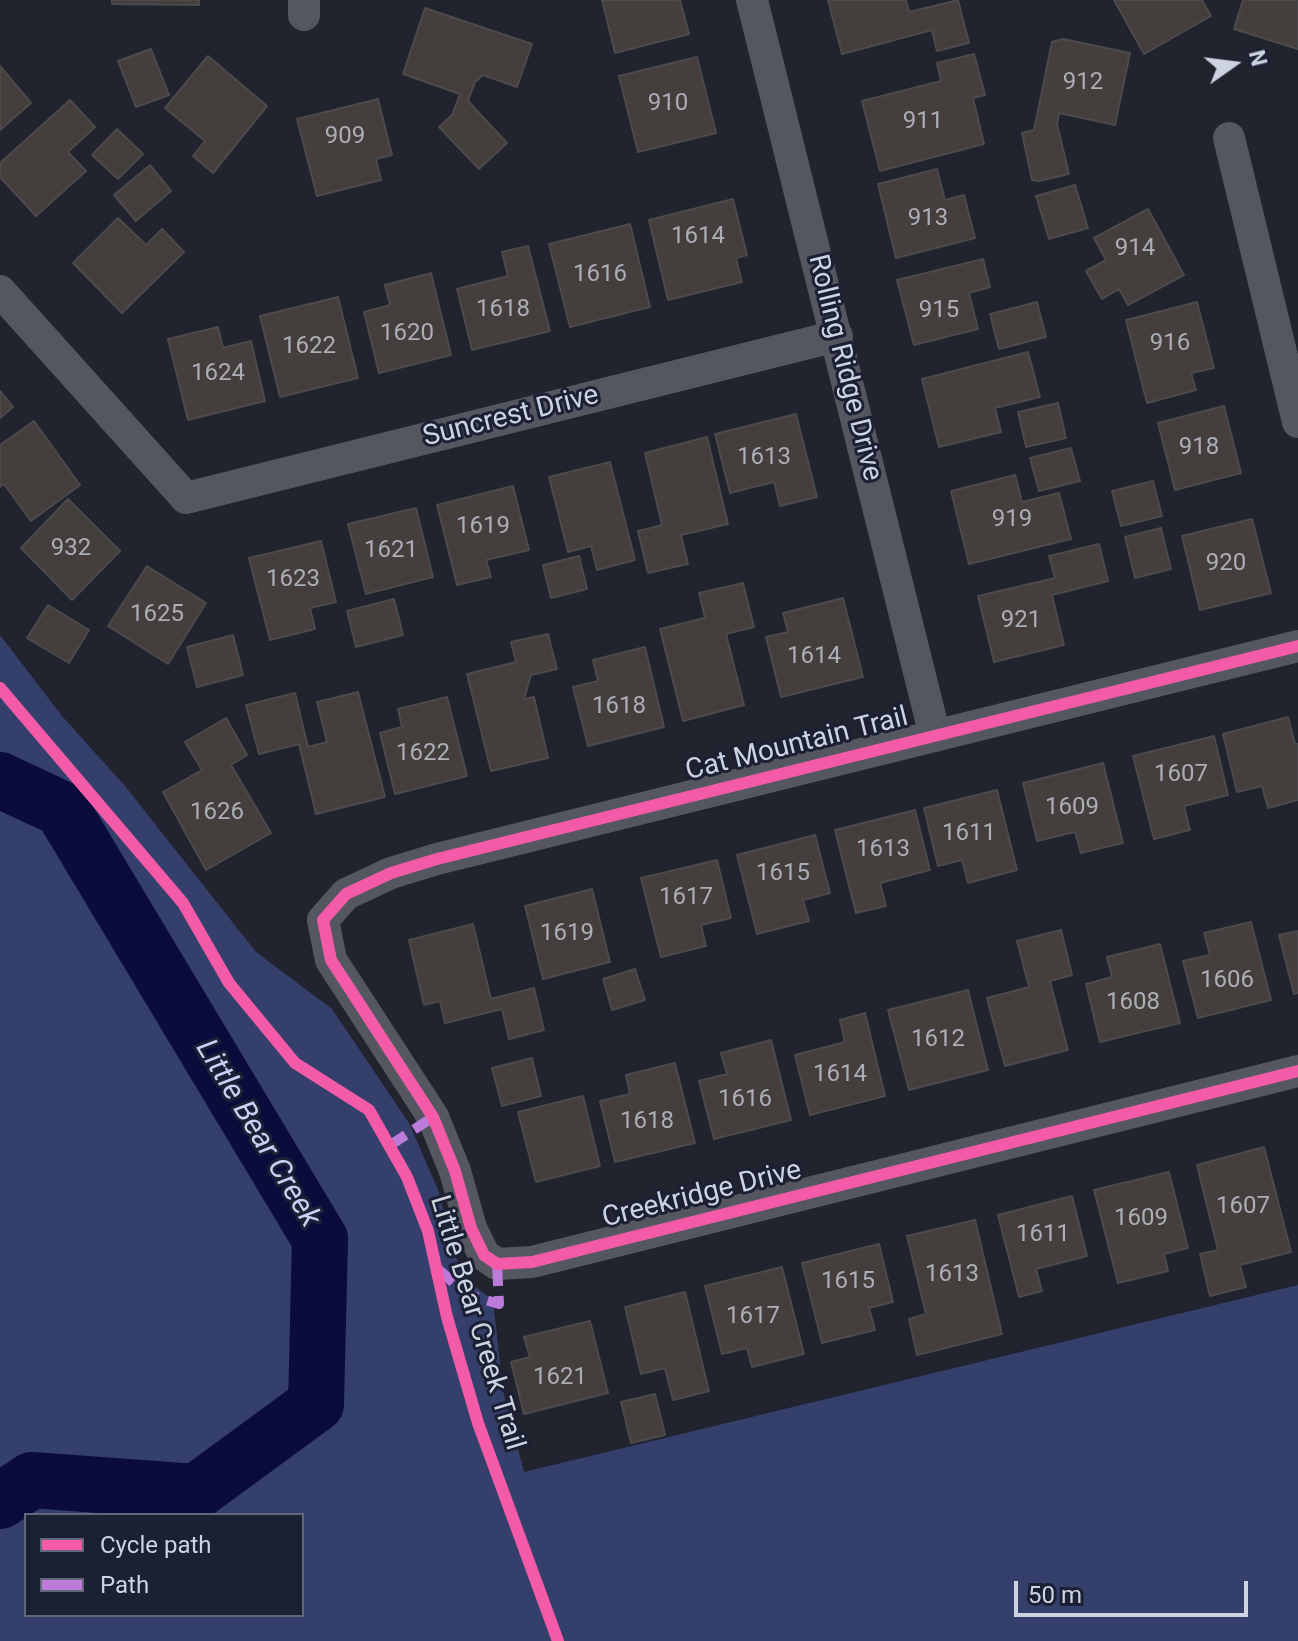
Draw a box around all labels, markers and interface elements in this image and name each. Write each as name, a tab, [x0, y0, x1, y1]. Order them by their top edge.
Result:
north arrow	[1194, 24, 1274, 104]
text: N	[1244, 48, 1272, 69]
house number: 912	[1063, 69, 1103, 97]
house number: 910	[648, 90, 688, 118]
house number: 911	[903, 108, 943, 136]
house number: 909	[325, 123, 365, 151]
house number: 913	[908, 205, 948, 233]
house number: 1614	[671, 223, 725, 251]
house number: 914	[1115, 235, 1155, 263]
street label: Rolling Ridge Drive	[800, 251, 888, 485]
house number: 1616	[573, 261, 627, 289]
house number: 1618	[476, 296, 530, 324]
house number: 915	[919, 297, 959, 325]
house number: 1620	[380, 320, 434, 348]
house number: 916	[1150, 330, 1190, 358]
house number: 1622	[282, 333, 336, 361]
house number: 1624	[191, 360, 245, 388]
street label: Suncrest Drive	[420, 379, 602, 455]
house number: 918	[1179, 434, 1219, 462]
house number: 1613	[737, 444, 791, 472]
house number: 919	[992, 506, 1032, 534]
house number: 1619	[456, 513, 510, 541]
house number: 932	[51, 535, 91, 563]
house number: 1621	[364, 537, 418, 565]
house number: 920	[1206, 550, 1246, 578]
house number: 1623	[266, 566, 320, 594]
house number: 1625	[130, 601, 184, 629]
house number: 921	[1001, 607, 1041, 635]
house number: 1614	[787, 643, 841, 671]
house number: 1618	[592, 693, 646, 721]
street label: Cat Mountain Trail	[682, 701, 912, 789]
house number: 1622	[396, 740, 450, 768]
house number: 1607	[1154, 761, 1208, 789]
house number: 1609	[1045, 794, 1099, 822]
house number: 1626	[190, 799, 244, 827]
house number: 1611	[942, 820, 996, 848]
house number: 1613	[856, 836, 910, 864]
house number: 1615	[756, 860, 810, 888]
house number: 1617	[659, 884, 713, 912]
house number: 1619	[540, 920, 594, 948]
house number: 1606	[1200, 967, 1254, 995]
house number: 1608	[1106, 989, 1160, 1017]
house number: 1612	[911, 1026, 965, 1054]
water label: Little Bear Creek	[187, 1034, 327, 1234]
house number: 1614	[813, 1061, 867, 1089]
house number: 1616	[718, 1086, 772, 1114]
house number: 1618	[620, 1108, 674, 1136]
street label: Creekridge Drive	[599, 1154, 805, 1236]
street label: Little Bear Creek Trail	[421, 1192, 531, 1454]
house number: 1607	[1216, 1193, 1270, 1221]
house number: 1609	[1114, 1205, 1168, 1233]
house number: 1611	[1016, 1221, 1070, 1249]
house number: 1613	[925, 1261, 979, 1289]
house number: 1615	[821, 1268, 875, 1296]
house number: 1617	[726, 1303, 780, 1331]
house number: 1621	[533, 1364, 587, 1392]
legend	[24, 1513, 304, 1617]
text: Cycle path	[100, 1531, 212, 1559]
scale bar	[1018, 1565, 1252, 1615]
text: Path	[100, 1571, 149, 1599]
text: 50 m	[1028, 1581, 1082, 1609]

